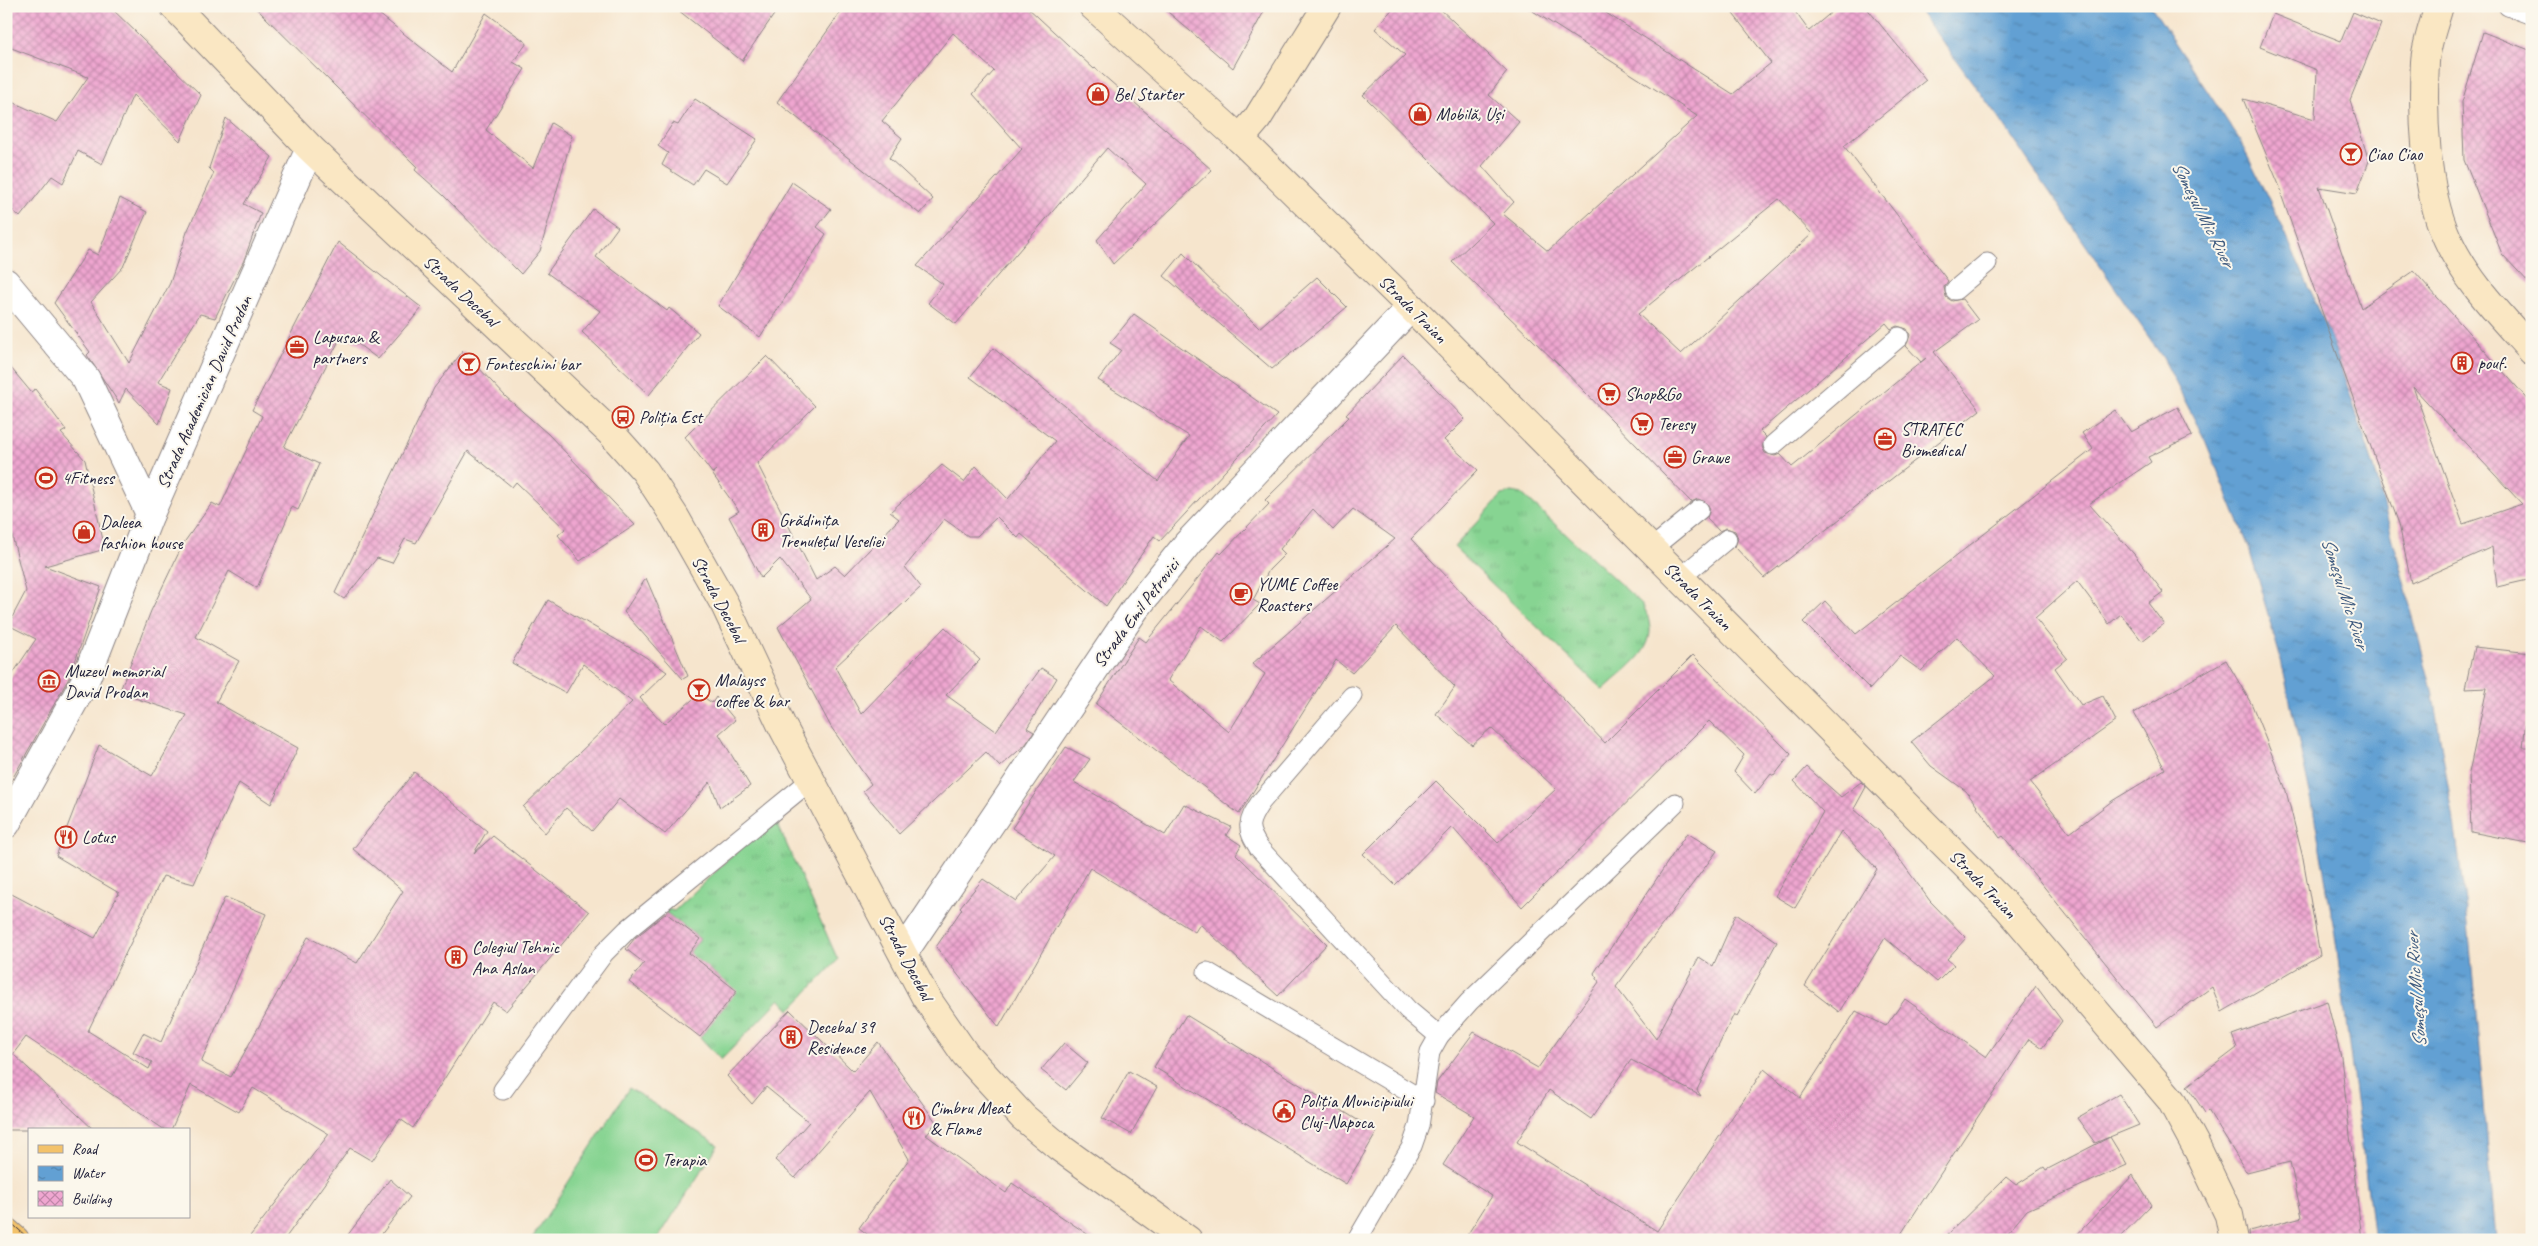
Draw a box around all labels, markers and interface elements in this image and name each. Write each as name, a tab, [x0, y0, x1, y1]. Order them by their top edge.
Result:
shop icon: Bel Starter	[1086, 82, 1110, 106]
place label: Bel Starter	[1114, 83, 1185, 105]
shop icon: Mobilă, Uși	[1408, 102, 1432, 126]
place label: Mobilă, Uși	[1436, 103, 1506, 125]
bar icon: Ciao Ciao	[2339, 142, 2363, 166]
place label: Ciao Ciao	[2367, 143, 2424, 165]
water label: Someşul Mic River	[2166, 157, 2242, 274]
street label: Strada Decebal	[419, 251, 505, 333]
street label: Strada Traian	[1374, 270, 1452, 348]
street label: Strada Academician David Prodan	[151, 291, 257, 492]
place label: Lapusan & partners	[313, 326, 380, 369]
office icon: Lapusan & partners	[285, 335, 309, 359]
building icon: pouf.	[2450, 351, 2474, 375]
bar icon: Fonteschini bar	[457, 352, 481, 376]
place label: pouf.	[2478, 352, 2507, 374]
place label: Fonteschini bar	[485, 353, 582, 375]
supermarket icon: Shop&Go	[1597, 382, 1621, 406]
place label: Shop&Go	[1625, 383, 1683, 405]
bus stop icon: Poliția Est	[611, 405, 635, 429]
place label: Poliția Est	[639, 406, 704, 428]
supermarket icon: Teresy	[1630, 412, 1654, 436]
place label: Teresy	[1658, 413, 1697, 435]
place label: STRATEC Biomedical	[1901, 418, 1967, 461]
office icon: STRATEC Biomedical	[1873, 427, 1897, 451]
office icon: Grawe	[1663, 445, 1687, 469]
place label: Grawe	[1691, 446, 1730, 468]
sports icon: 4Fitness	[34, 466, 58, 490]
place label: 4Fitness	[62, 467, 116, 489]
place label: Grădinița Trenulețul Veseliei	[779, 509, 886, 552]
place label: Daleea fashion house	[100, 511, 184, 554]
building icon: Grădinița Trenulețul Veseliei	[751, 518, 775, 542]
shop icon: Daleea fashion house	[72, 520, 96, 544]
water label: Someşul Mic River	[2316, 535, 2375, 655]
street label: Strada Decebal	[687, 552, 752, 649]
street label: Strada Emil Petrovici	[1088, 552, 1186, 672]
street label: Strada Traian	[1659, 557, 1737, 635]
place label: YUME Coffee Roasters	[1257, 573, 1338, 616]
cafe icon: YUME Coffee Roasters	[1229, 582, 1253, 606]
place label: Muzeul memorial David Prodan	[65, 660, 167, 703]
museum icon: Muzeul memorial David Prodan	[37, 669, 61, 693]
place label: Malayss coffee & bar	[715, 669, 791, 712]
bar icon: Malayss coffee & bar	[687, 678, 711, 702]
restaurant icon: Lotus	[54, 825, 78, 849]
place label: Lotus	[82, 826, 117, 848]
street label: Strada Traian	[1945, 845, 2022, 924]
street label: Strada Decebal	[874, 910, 939, 1007]
water label: Someşul Mic River	[2400, 928, 2432, 1048]
place label: Colegiul Tehnic Ana Aslan	[472, 936, 560, 979]
building icon: Colegiul Tehnic Ana Aslan	[444, 945, 468, 969]
place label: Decebal 39 Residence	[807, 1016, 876, 1059]
building icon: Decebal 39 Residence	[779, 1025, 803, 1049]
place label: Poliția Municipiului Cluj-Napoca	[1300, 1090, 1415, 1133]
place label: Cimbru Meat & Flame	[930, 1097, 1012, 1140]
public building icon: Poliția Municipiului Cluj-Napoca	[1272, 1099, 1296, 1123]
restaurant icon: Cimbru Meat & Flame	[902, 1106, 926, 1130]
legend	[28, 1128, 190, 1218]
text: Road	[72, 1140, 99, 1159]
sports icon: Terapia	[634, 1148, 658, 1172]
place label: Terapia	[662, 1149, 707, 1171]
text: Water	[72, 1164, 106, 1183]
text: Building	[72, 1190, 112, 1209]

